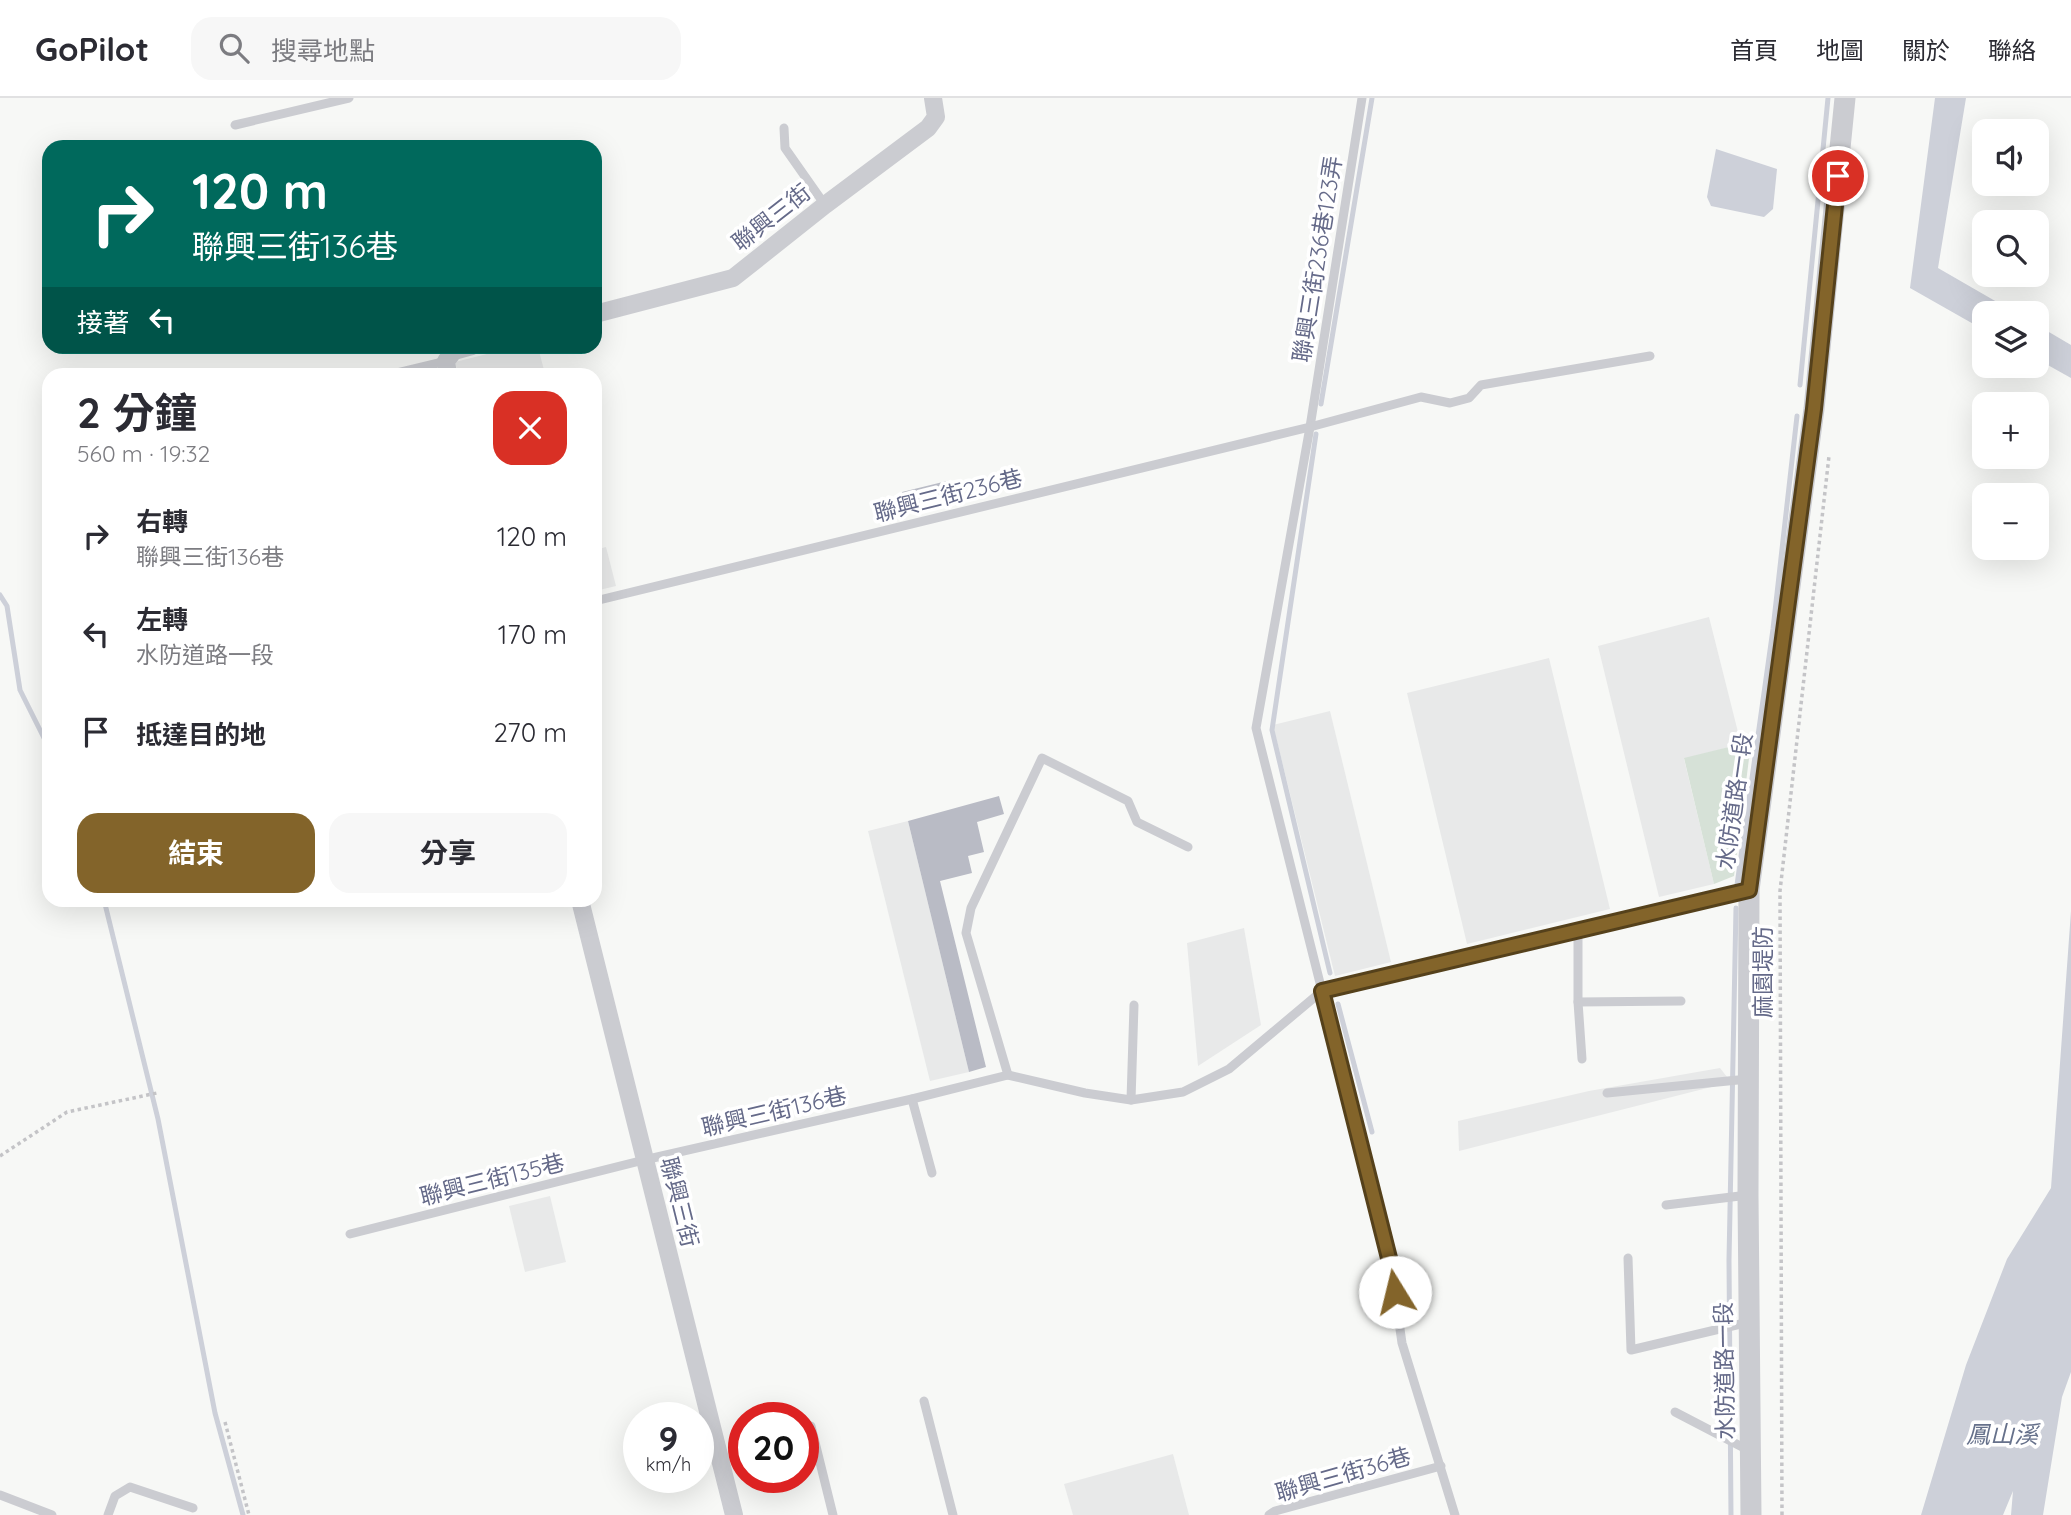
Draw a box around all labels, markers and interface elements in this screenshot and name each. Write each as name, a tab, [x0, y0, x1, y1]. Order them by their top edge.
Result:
search box	[191, 17, 681, 80]
text: GoPilot	[35, 28, 149, 69]
icon: search	[215, 29, 253, 67]
text: 搜尋地點	[271, 34, 375, 67]
text: 首頁	[1730, 35, 1778, 65]
text: 地圖	[1816, 35, 1864, 65]
text: 關於	[1902, 35, 1950, 65]
text: 聯絡	[1988, 35, 2036, 65]
map controls	[1972, 119, 2049, 560]
button: sound	[1972, 119, 2049, 196]
pin	[1808, 146, 1868, 206]
street label: 聯興三街236巷123弄	[1286, 154, 1348, 364]
icon: arrive	[1819, 157, 1857, 195]
text: 120 m	[192, 160, 328, 221]
icon: right	[77, 168, 168, 259]
street label: 聯興三街	[726, 177, 816, 257]
button: search	[1972, 210, 2049, 287]
text: 聯興三街136巷	[192, 226, 398, 266]
icon: left	[143, 301, 181, 339]
button: layers	[1972, 301, 2049, 378]
text: 接著	[77, 306, 129, 339]
text: 2 分鐘	[77, 386, 197, 439]
button: close	[493, 391, 567, 465]
button: +	[1972, 392, 2049, 469]
text: 560 m · 19:32	[77, 439, 210, 468]
street label: 聯興三街236巷	[871, 463, 1025, 527]
button: −	[1972, 483, 2049, 560]
text: 右轉	[136, 505, 188, 538]
icon: right	[77, 517, 115, 555]
text: 120 m	[497, 520, 567, 553]
text: 聯興三街136巷	[136, 542, 284, 571]
text: 左轉	[136, 603, 188, 636]
icon: left	[77, 615, 115, 653]
text: 170 m	[498, 618, 567, 651]
text: 水防道路一段	[136, 640, 274, 669]
icon: arrive	[77, 713, 115, 751]
text: 270 m	[493, 716, 567, 749]
text: 抵達目的地	[136, 718, 266, 751]
street label: 水防道路一段	[1710, 731, 1758, 871]
button: 結束	[77, 813, 315, 893]
button: 分享	[329, 813, 567, 893]
street label: 麻園堤防	[1748, 926, 1777, 1018]
street label: 聯興三街136巷	[699, 1080, 849, 1142]
street label: 聯興三街135巷	[417, 1147, 567, 1211]
street label: 聯興三街	[655, 1154, 705, 1250]
position arrow	[1358, 1255, 1432, 1329]
street label: 水防道路一段	[1708, 1302, 1740, 1440]
speed limit sign: 20	[728, 1402, 819, 1493]
text: 9	[659, 1416, 678, 1460]
water label: 鳳山溪	[1966, 1419, 2041, 1449]
street label: 聯興三街36巷	[1272, 1441, 1414, 1507]
text: km/h	[646, 1453, 691, 1476]

